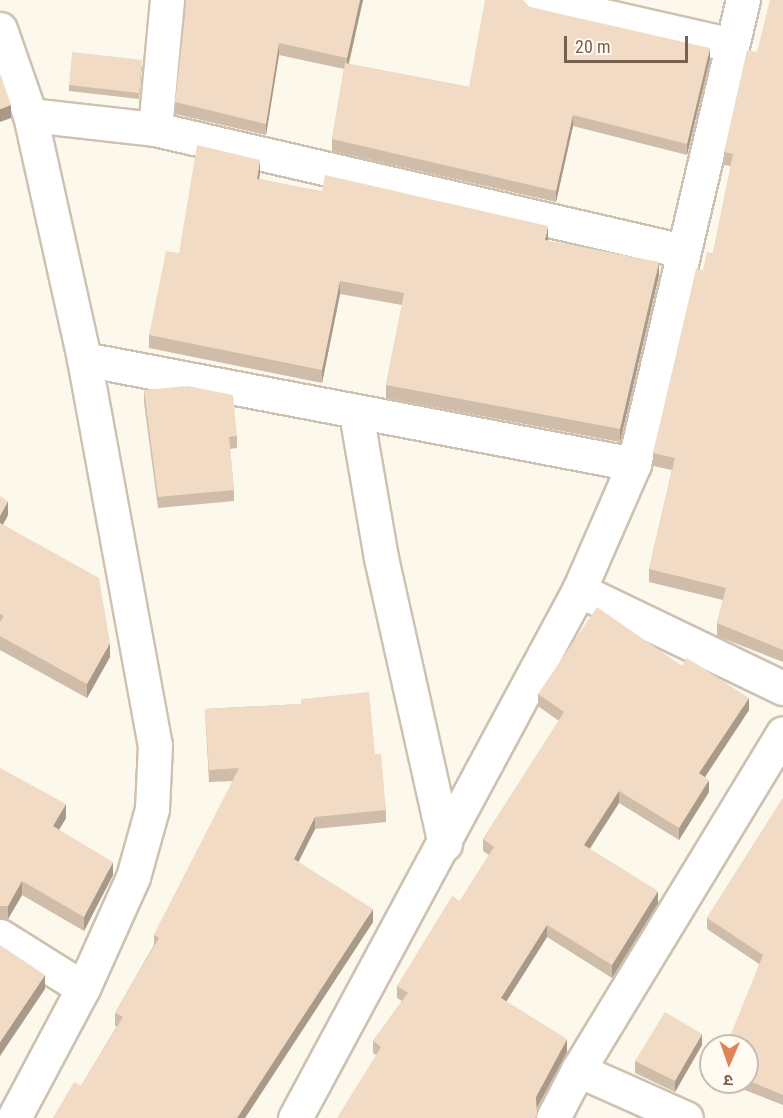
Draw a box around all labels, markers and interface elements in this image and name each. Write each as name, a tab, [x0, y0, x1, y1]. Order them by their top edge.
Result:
scale bar	[567, 24, 692, 62]
text: 20 m	[575, 36, 610, 57]
north arrow	[699, 1034, 759, 1094]
text: उ	[723, 1071, 733, 1090]

